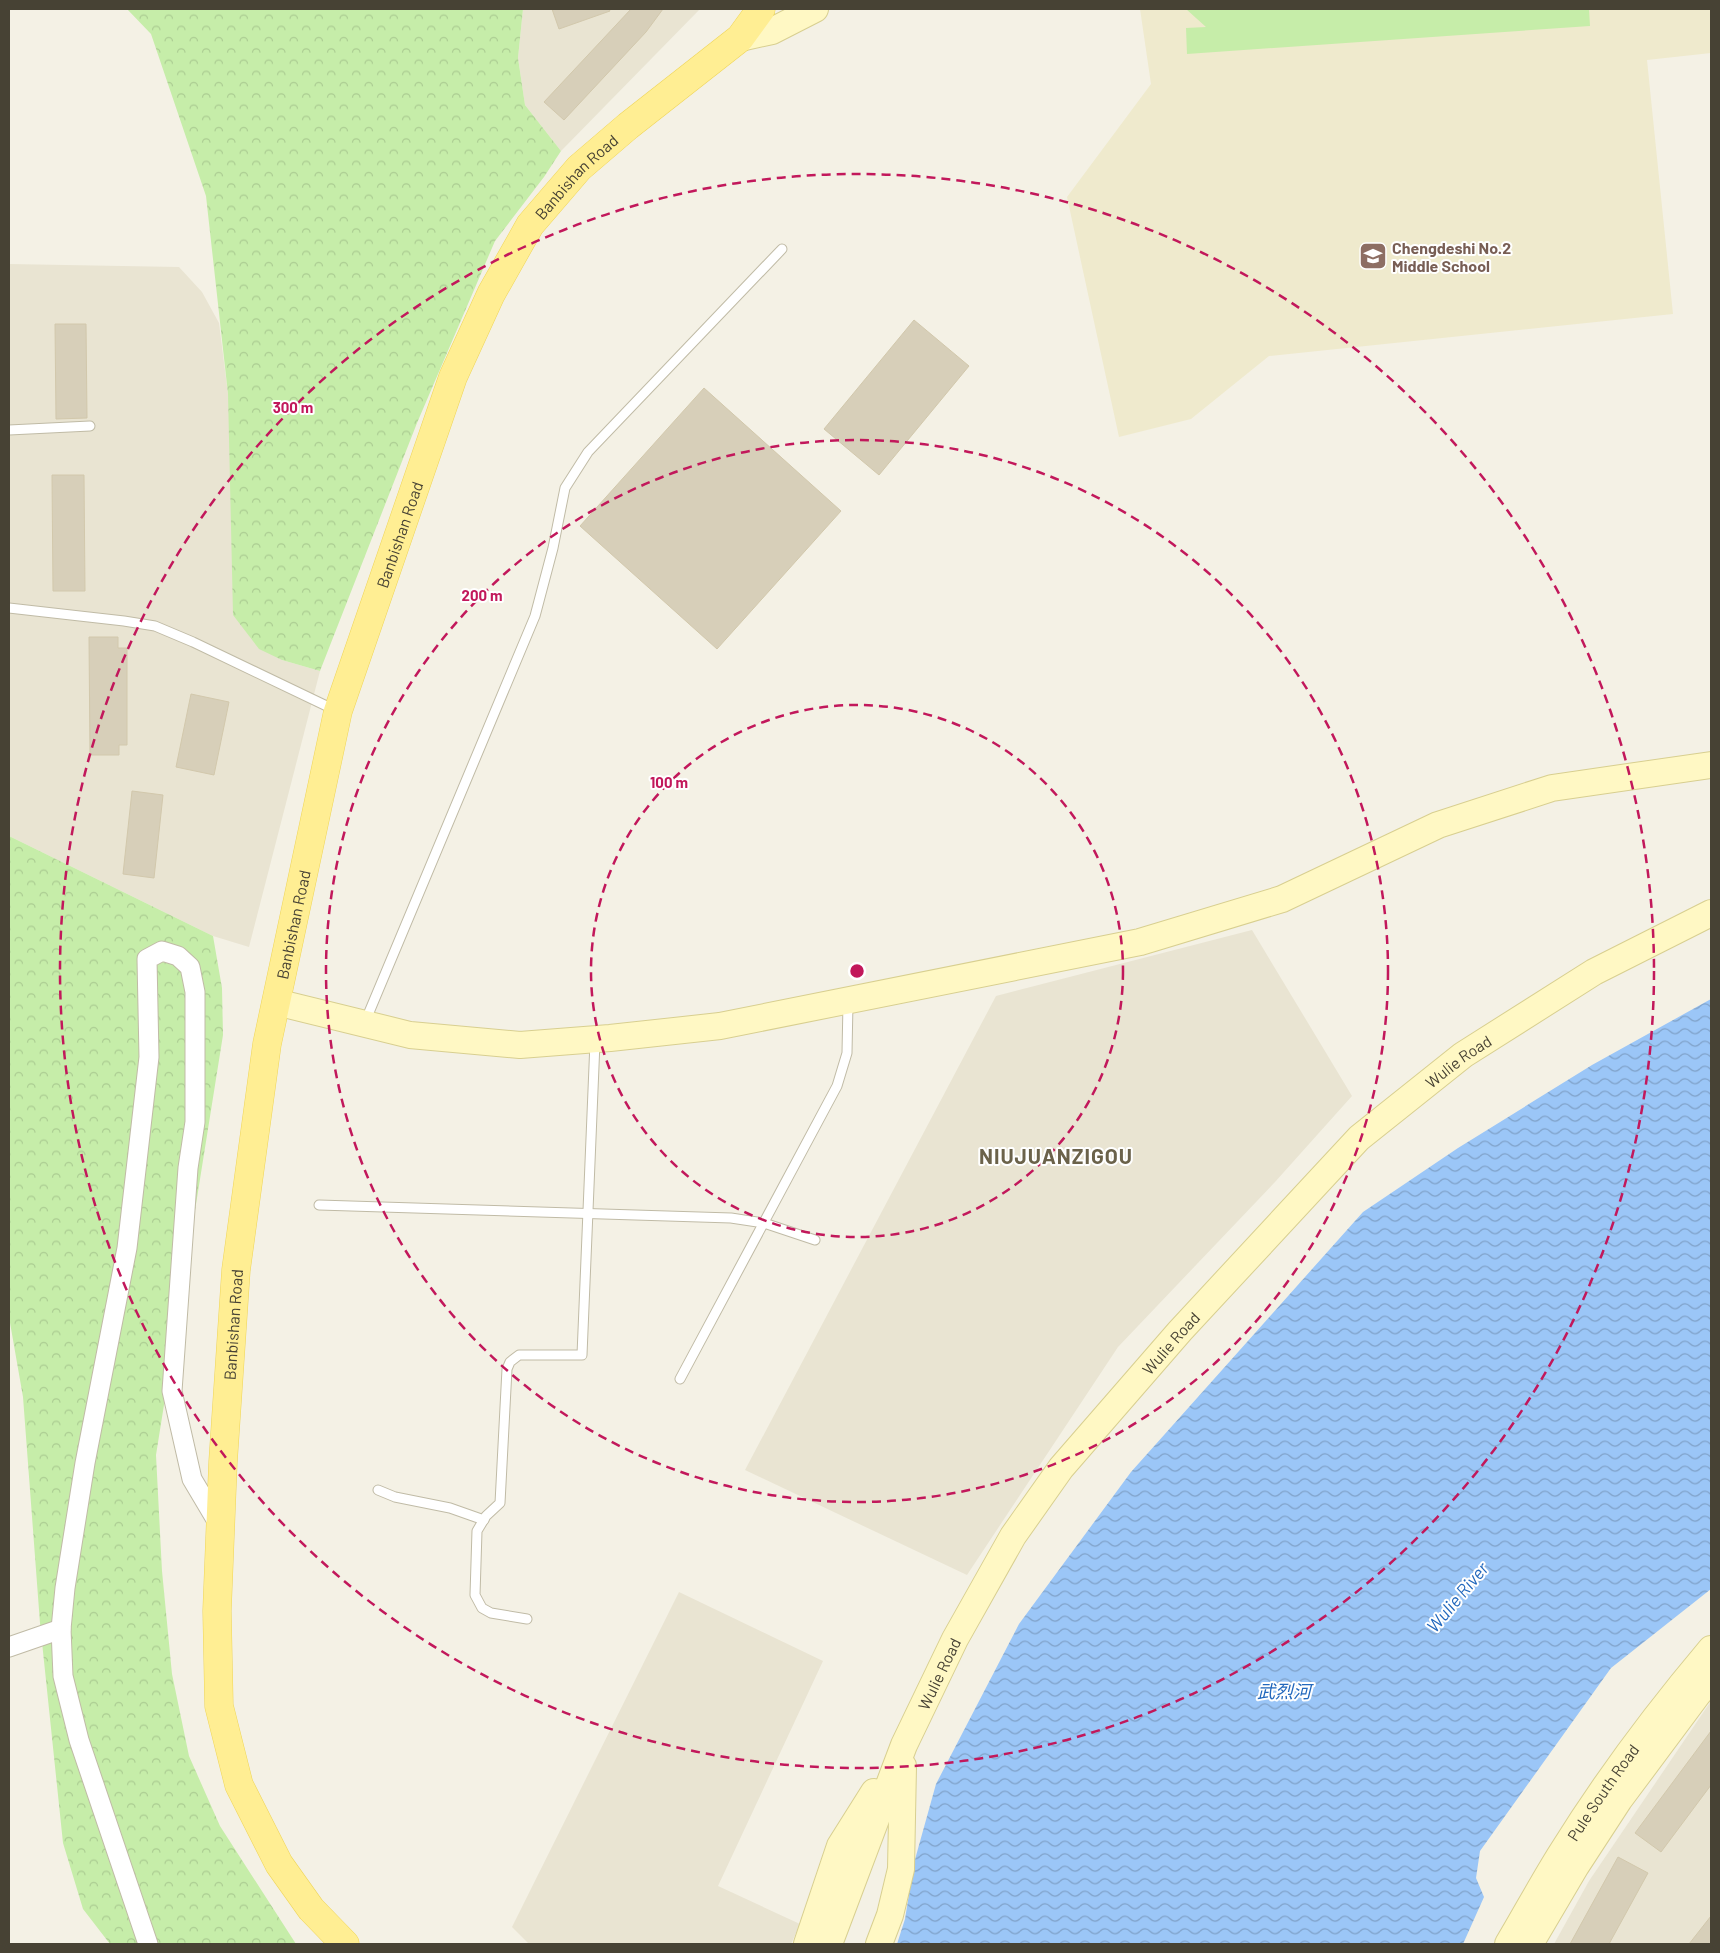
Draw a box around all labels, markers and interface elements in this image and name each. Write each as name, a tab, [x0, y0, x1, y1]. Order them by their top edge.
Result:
street label: Banbishan Road	[530, 130, 621, 223]
place label: Chengdeshi No.2 Middle School	[1392, 238, 1511, 275]
school or university icon: Chengdeshi No.2 Middle School	[1358, 241, 1388, 271]
text: 300 m	[273, 398, 313, 416]
street label: Banbishan Road	[372, 479, 426, 590]
text: 200 m	[461, 586, 503, 604]
text: 100 m	[650, 773, 688, 791]
street label: Banbishan Road	[272, 868, 313, 981]
centre of rings	[848, 962, 866, 980]
street label: Wulie Road	[1421, 1030, 1494, 1091]
district label: NIUJUANZIGOU	[979, 1143, 1133, 1168]
street label: Banbishan Road	[219, 1268, 246, 1381]
street label: Wulie Road	[1137, 1307, 1203, 1378]
water label: Wulie River	[1421, 1557, 1493, 1636]
street label: Wulie Road	[913, 1634, 964, 1713]
water label: 武烈河	[1257, 1680, 1314, 1702]
street label: Pule South Road	[1562, 1740, 1642, 1844]

